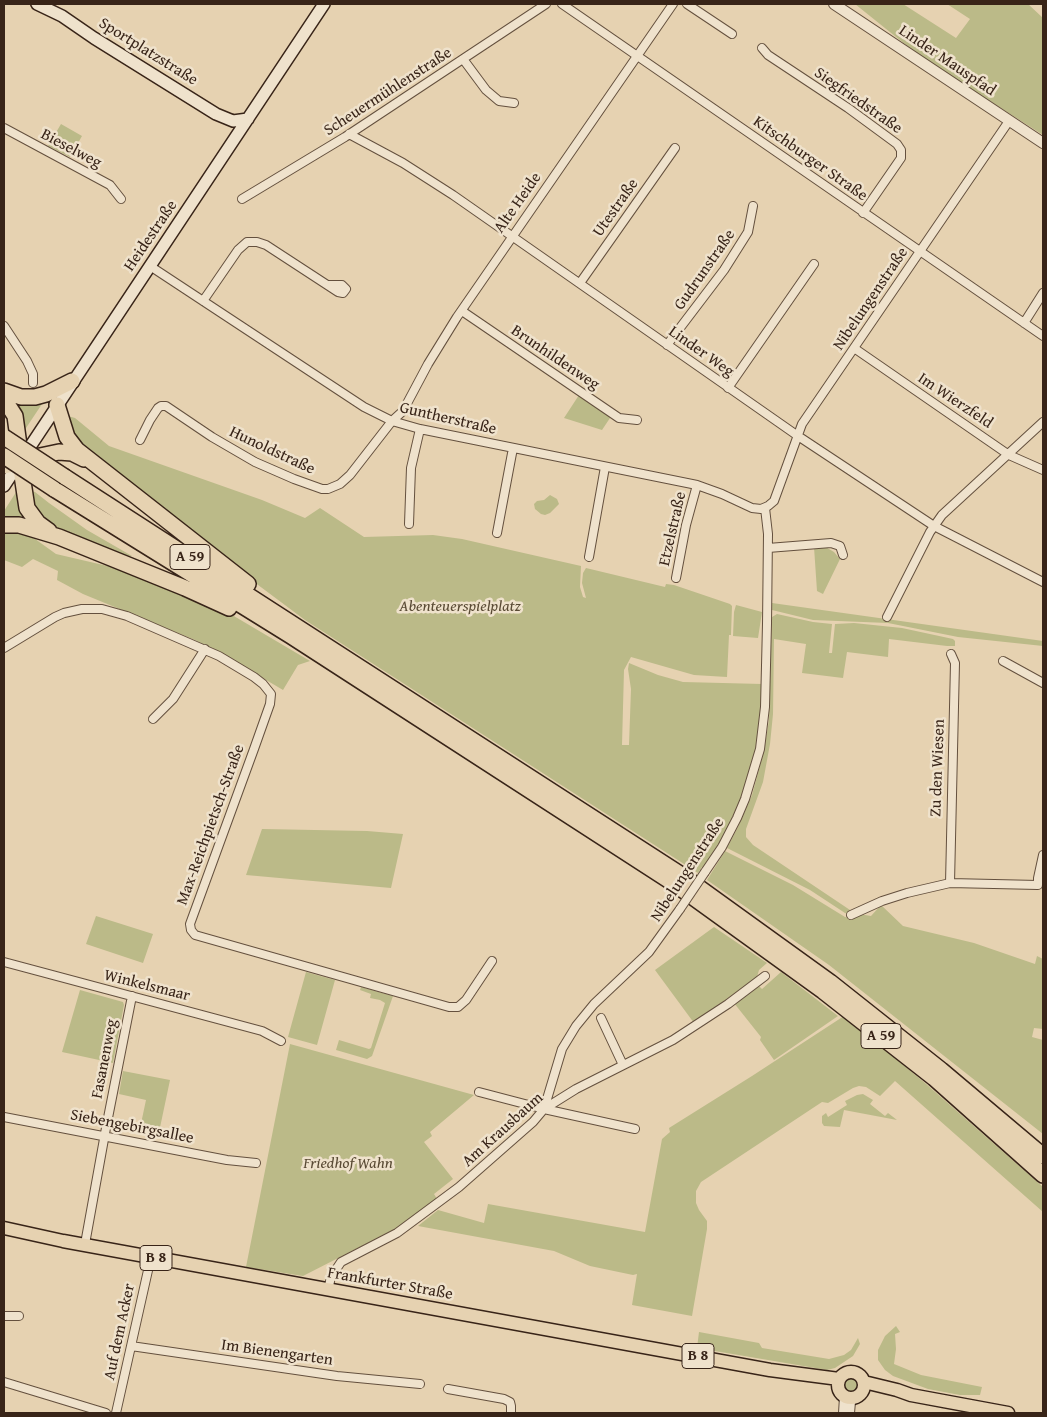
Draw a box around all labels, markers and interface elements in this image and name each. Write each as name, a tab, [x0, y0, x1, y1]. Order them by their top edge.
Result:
street label: Sportplatzstraße	[95, 14, 201, 90]
street label: Linder Mauspfad	[895, 21, 999, 101]
street label: Scheuermühlenstraße	[321, 44, 455, 140]
street label: Siegfriedstraße	[810, 64, 906, 138]
street label: Kitschburger Straße	[749, 112, 871, 206]
street label: Bieselweg	[37, 125, 105, 173]
street label: Alte Heide	[490, 169, 546, 237]
street label: Utestraße	[589, 175, 643, 241]
street label: Heidestraße	[120, 197, 182, 275]
street label: Gudrunstraße	[670, 226, 740, 314]
street label: Nibelungenstraße	[829, 244, 913, 354]
street label: Brunhildenweg	[507, 321, 603, 395]
street label: Linder Weg	[664, 322, 738, 382]
street label: Im Wierzfeld	[914, 369, 996, 433]
street label: Guntherstraße	[398, 399, 498, 439]
street label: Hunoldstraße	[226, 423, 318, 479]
street label: Etzelstraße	[655, 490, 691, 568]
road number: A 59	[170, 544, 210, 570]
park label: Abenteuerspielplatz	[399, 597, 521, 617]
street label: Zu den Wiesen	[927, 719, 949, 817]
street label: Max-Reichpietsch-Straße	[173, 742, 249, 908]
street label: Nibelungenstraße	[647, 814, 729, 926]
street label: Winkelsmaar	[102, 966, 192, 1006]
street label: Fasanenweg	[88, 1018, 122, 1100]
road number: A 59	[861, 1024, 901, 1048]
street label: Am Krausbaum	[459, 1089, 547, 1171]
street label: Siebengebirgsallee	[69, 1106, 195, 1148]
park label: Friedhof Wahn	[303, 1154, 393, 1174]
road number: B 8	[140, 1246, 172, 1270]
street label: Frankfurter Straße	[326, 1264, 454, 1304]
street label: Auf dem Acker	[100, 1282, 140, 1382]
street label: Im Bienengarten	[220, 1336, 334, 1370]
road number: B 8	[682, 1344, 714, 1368]

